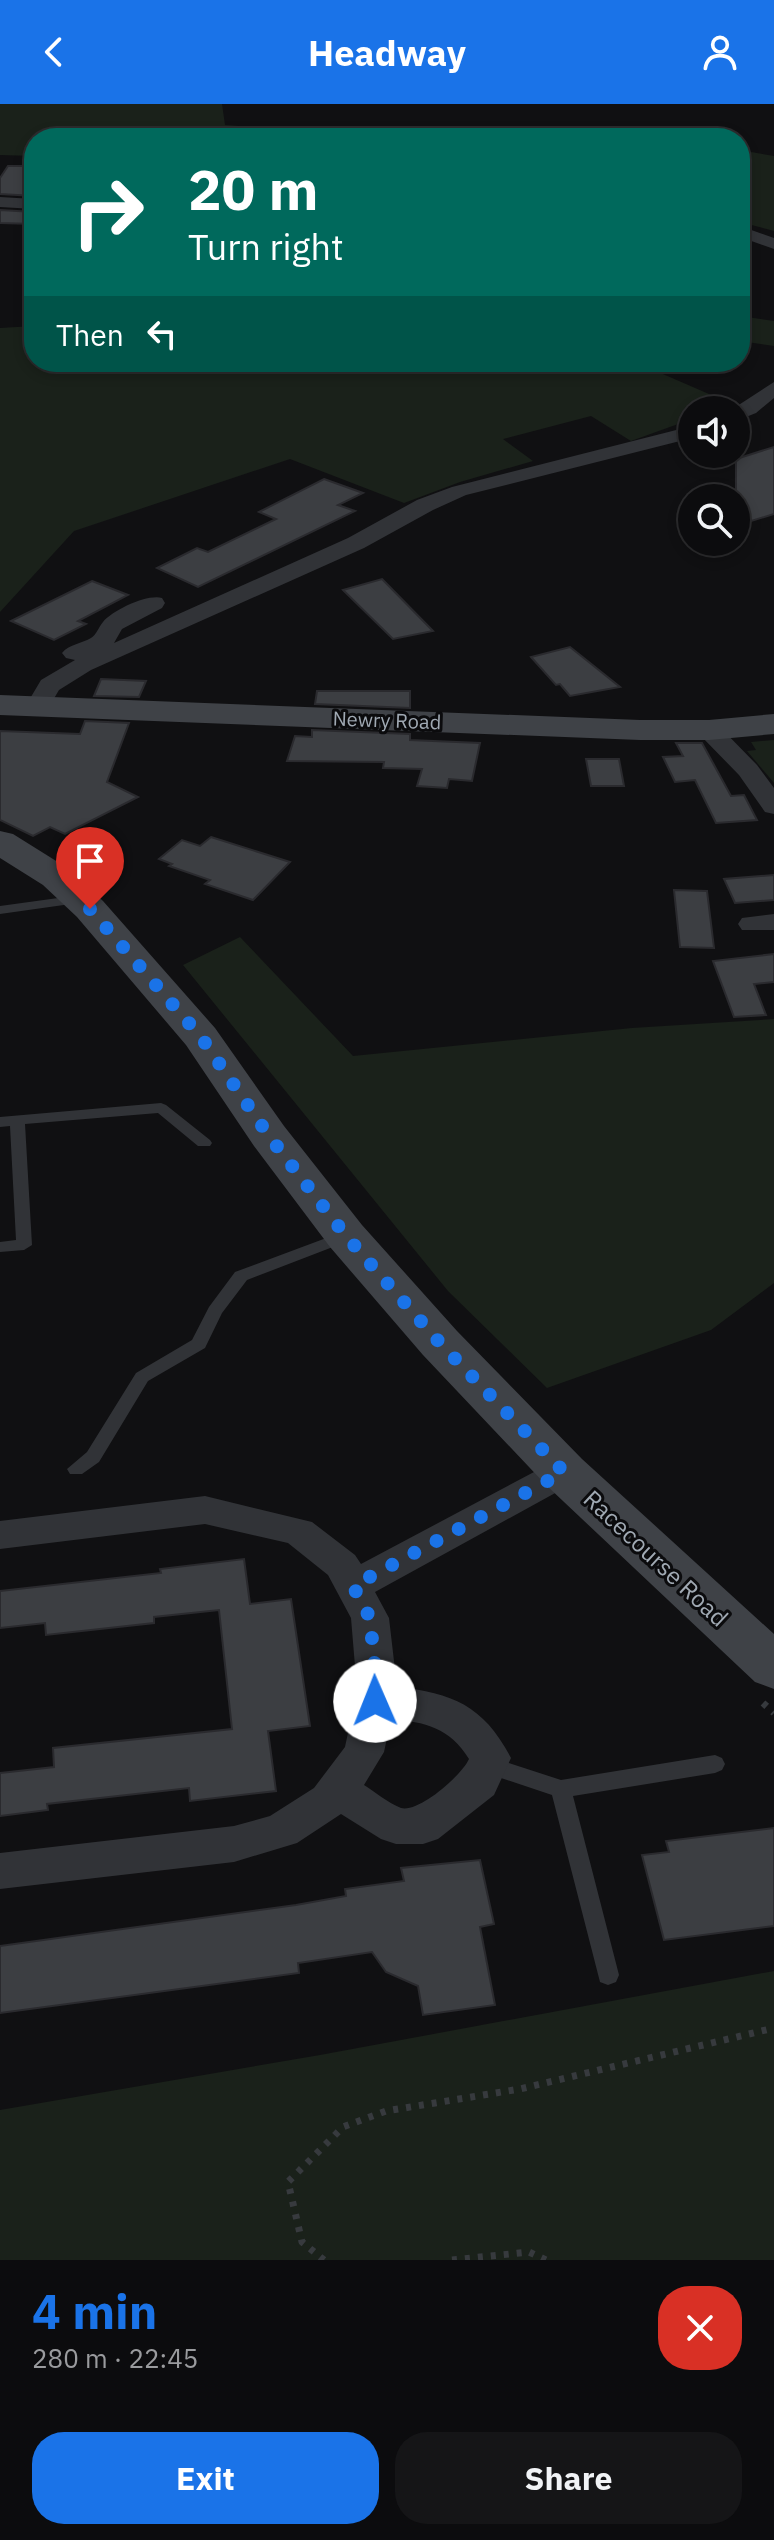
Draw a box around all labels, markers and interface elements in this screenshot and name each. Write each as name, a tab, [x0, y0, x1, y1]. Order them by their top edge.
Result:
text: Headway	[308, 29, 466, 76]
icon: back	[32, 30, 76, 74]
icon: person	[698, 30, 742, 74]
text: 20 m	[188, 153, 318, 225]
icon: right	[56, 160, 160, 264]
text: Turn right	[188, 223, 344, 270]
icon: left	[140, 312, 184, 356]
text: Then	[56, 315, 124, 354]
map controls	[678, 396, 750, 556]
button: sound	[678, 396, 750, 468]
button: search	[678, 484, 750, 556]
street label: Newry Road	[332, 705, 442, 735]
pin	[56, 827, 124, 909]
icon: arrive	[68, 839, 112, 883]
street label: Racecourse Road	[577, 1483, 735, 1633]
position arrow	[333, 1659, 417, 1743]
text: 4 min	[32, 2280, 157, 2342]
button: close	[658, 2286, 742, 2370]
text: 280 m · 22:45	[32, 2341, 198, 2375]
button: Exit	[32, 2432, 379, 2524]
button: Share	[395, 2432, 742, 2524]

